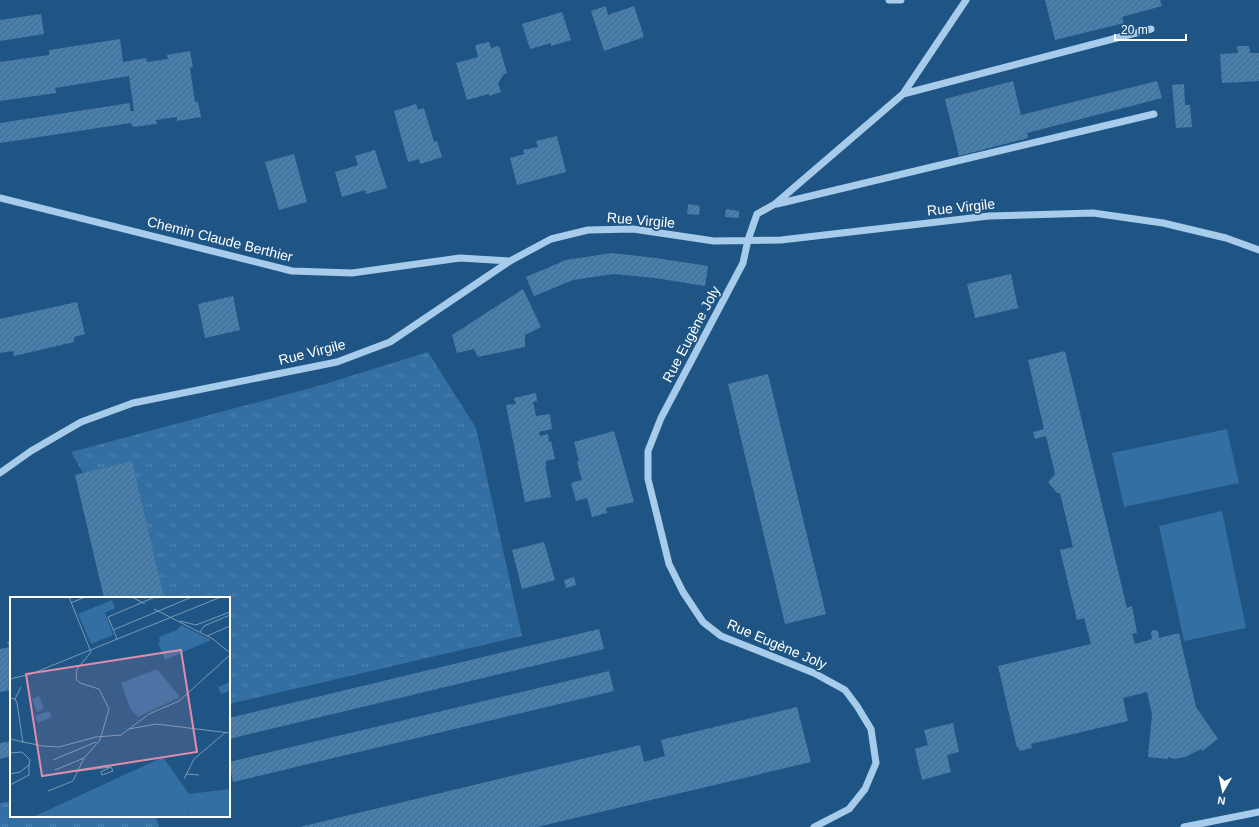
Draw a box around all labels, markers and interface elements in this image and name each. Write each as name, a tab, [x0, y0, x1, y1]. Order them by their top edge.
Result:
scale bar	[1115, 16, 1186, 42]
text: 20 m	[1121, 23, 1148, 37]
street label: Rue Virgile	[926, 195, 996, 219]
street label: Rue Virgile	[606, 209, 676, 231]
street label: Chemin Claude Berthier	[146, 213, 295, 265]
street label: Rue Eugène Joly	[659, 283, 723, 385]
street label: Rue Virgile	[277, 336, 347, 368]
inset map	[10, 597, 230, 817]
street label: Rue Eugène Joly	[725, 616, 829, 672]
north arrow	[1203, 771, 1243, 811]
text: N	[1217, 794, 1226, 807]

